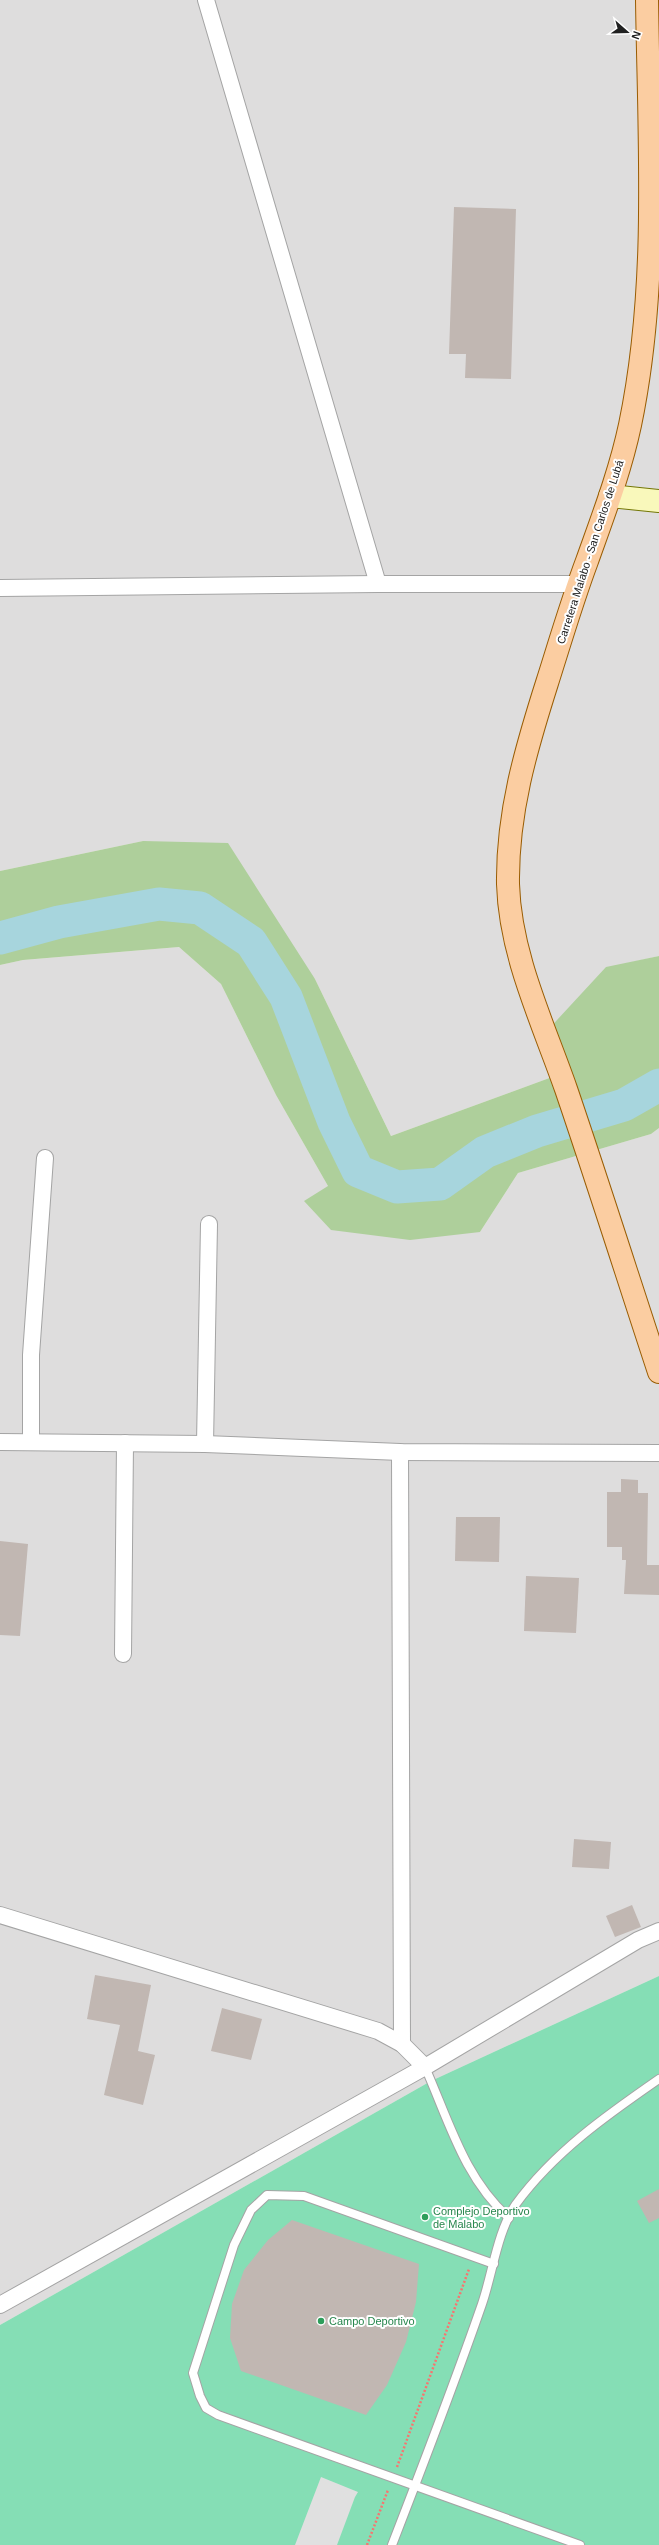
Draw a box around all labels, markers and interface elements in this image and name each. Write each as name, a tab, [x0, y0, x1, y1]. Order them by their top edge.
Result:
north arrow	[607, 12, 647, 52]
text: N	[629, 30, 643, 41]
street label: Carretera Malabo - San Carlos de Lubá	[555, 458, 626, 645]
place label: Complejo Deportivo de Malabo	[433, 2205, 530, 2230]
marker: Complejo Deportivo de Malabo	[420, 2212, 430, 2222]
place label: Campo Deportivo	[329, 2315, 415, 2327]
marker: Campo Deportivo	[316, 2316, 326, 2326]

